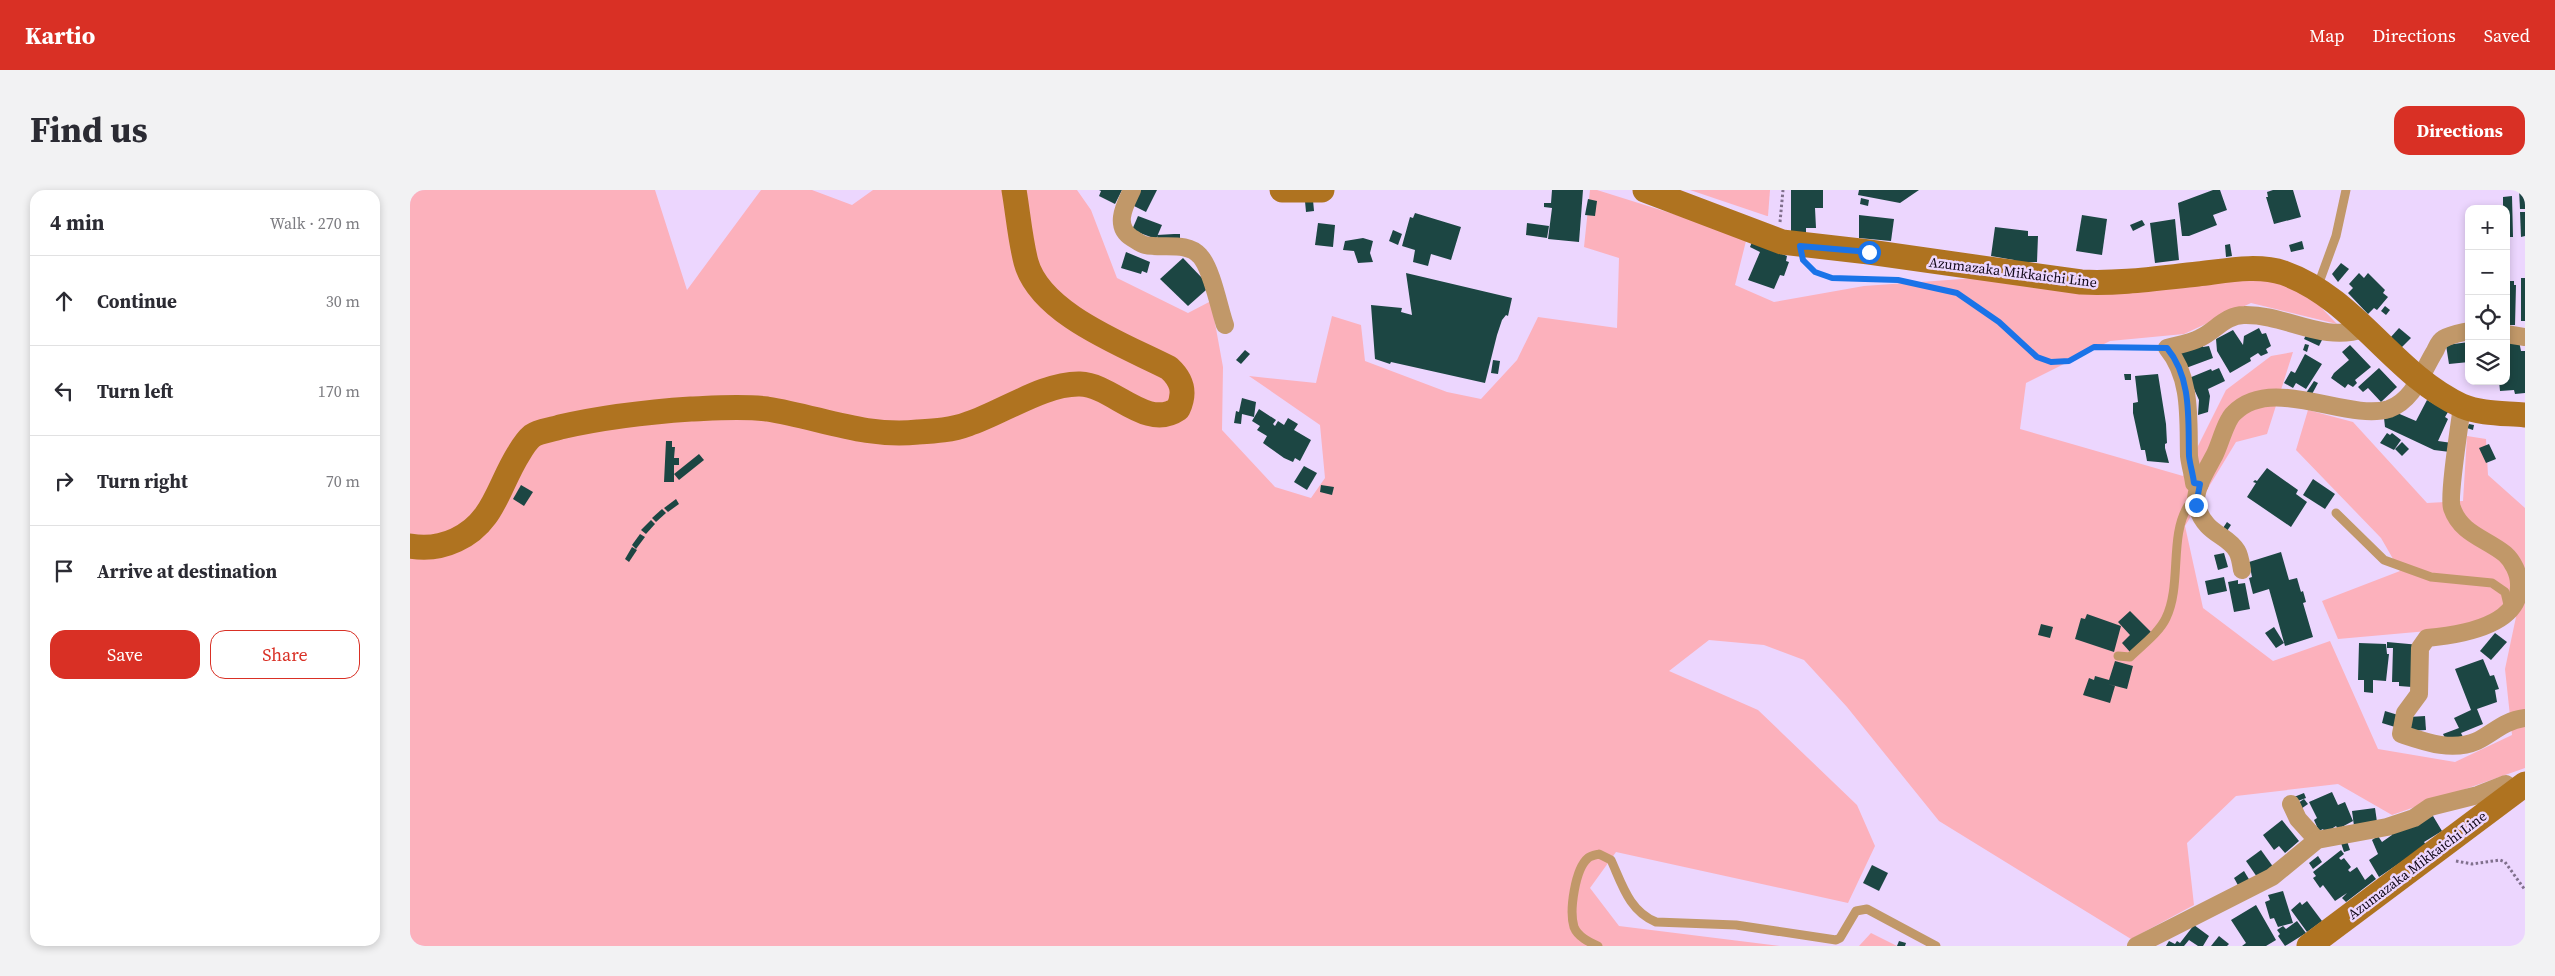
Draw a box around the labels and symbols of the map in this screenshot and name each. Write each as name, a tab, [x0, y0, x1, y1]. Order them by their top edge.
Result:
route start	[1858, 241, 1881, 264]
street label: Azumazaka Mikkaichi Line	[1928, 252, 2098, 292]
route end	[2185, 494, 2208, 517]
street label: Azumazaka Mikkaichi Line	[2343, 806, 2491, 924]

